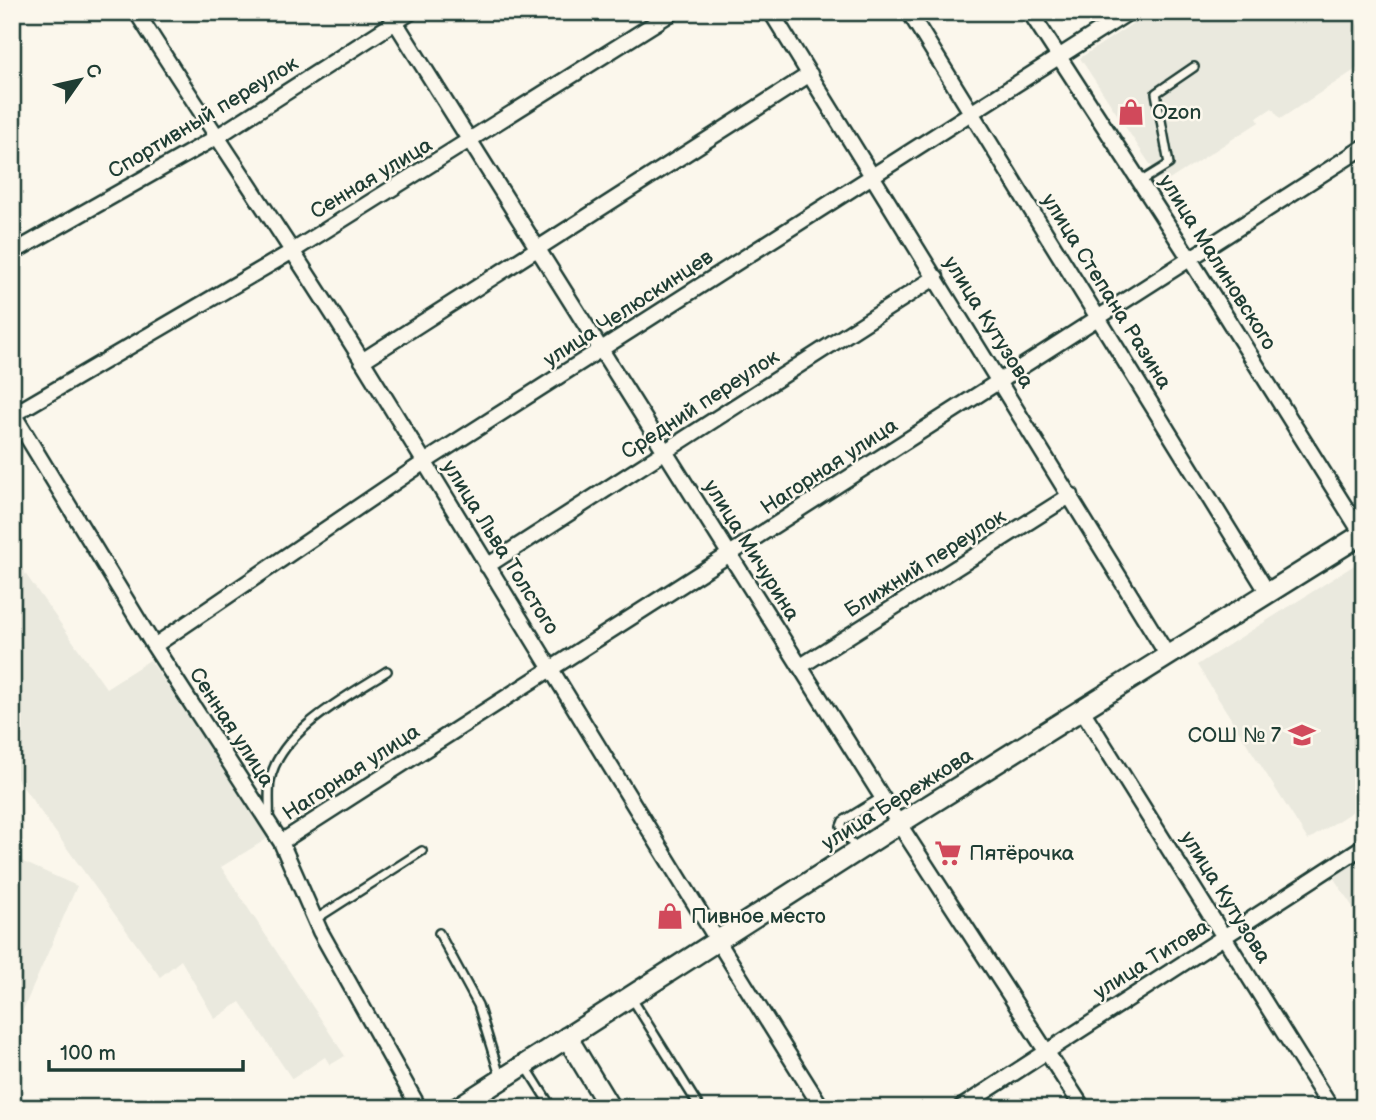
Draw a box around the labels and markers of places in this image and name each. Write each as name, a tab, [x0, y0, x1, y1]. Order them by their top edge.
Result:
shop icon: Ozon	[1116, 97, 1146, 127]
place label: Ozon	[1152, 100, 1201, 125]
school or university icon: СОШ № 7	[1287, 720, 1317, 750]
place label: СОШ № 7	[1188, 723, 1282, 748]
supermarket icon: Пятёрочка	[933, 838, 963, 868]
place label: Пятёрочка	[969, 841, 1075, 866]
shop icon: Пивное место	[655, 901, 685, 931]
place label: Пивное место	[691, 904, 826, 929]

